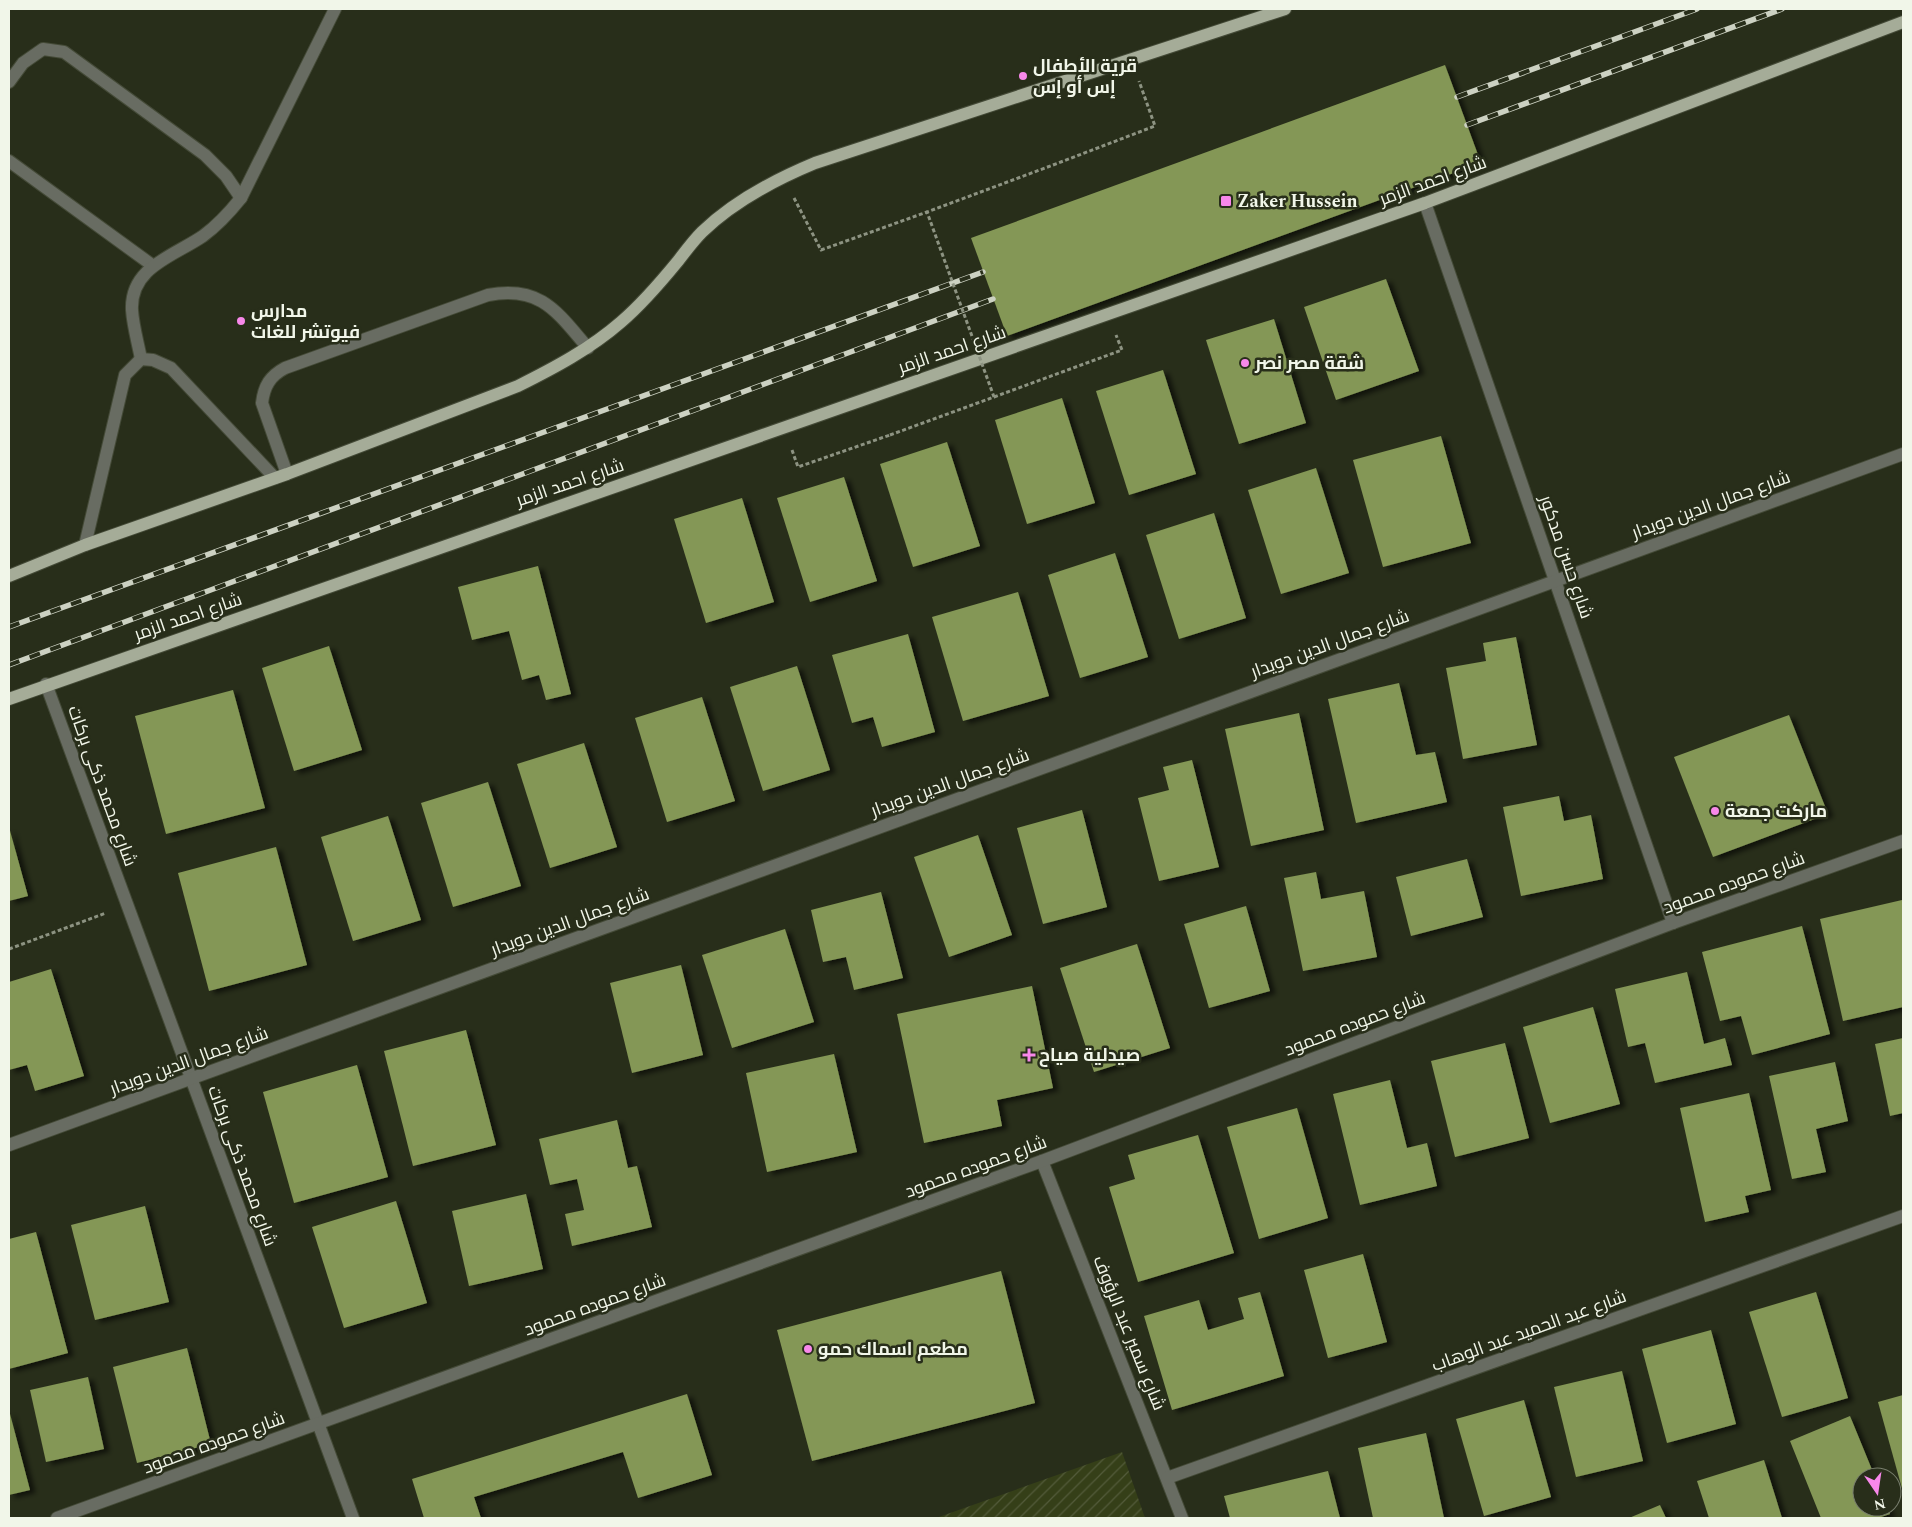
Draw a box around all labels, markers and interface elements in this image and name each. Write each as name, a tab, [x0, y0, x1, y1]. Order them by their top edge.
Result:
place label: قرية الأطفال إس أو إس	[1033, 53, 1137, 101]
marker: قرية الأطفال إس أو إس	[1017, 70, 1029, 82]
street label: شارع احمد الزمر	[1375, 149, 1491, 213]
place label: Zaker Hussein	[1237, 188, 1358, 215]
marker: Zaker Hussein	[1219, 194, 1233, 208]
place label: مدارس فيوتشر للغات	[251, 298, 360, 346]
marker: مدارس فيوتشر للغات	[235, 315, 247, 327]
street label: شارع احمد الزمر	[893, 319, 1010, 381]
place label: شقة مصر نصر	[1254, 350, 1364, 377]
marker: شقة مصر نصر	[1239, 357, 1251, 369]
street label: شارع احمد الزمر	[511, 452, 628, 514]
street label: شارع جمال الدين دويدار	[1627, 464, 1794, 547]
street label: شارع حسن مدكور	[1532, 491, 1600, 622]
street label: شارع احمد الزمر	[129, 586, 246, 648]
street label: شارع جمال الدين دويدار	[1246, 603, 1413, 686]
street label: شارع محمد ذكى بركات	[60, 702, 144, 870]
street label: شارع جمال الدين دويدار	[866, 742, 1033, 825]
place label: ماركت جمعة	[1725, 798, 1827, 825]
marker: ماركت جمعة	[1709, 805, 1721, 817]
street label: شارع حموده محمود	[1659, 845, 1809, 921]
street label: شارع جمال الدين دويدار	[486, 881, 653, 964]
street label: شارع حموده محمود	[1280, 985, 1430, 1063]
street label: شارع جمال الدين دويدار	[105, 1020, 272, 1103]
place label: صيدلية صياح	[1039, 1042, 1140, 1069]
marker: صيدلية صياح	[1023, 1049, 1035, 1061]
street label: شارع محمد ذكى بركات	[200, 1082, 284, 1250]
street label: شارع حموده محمود	[901, 1129, 1051, 1205]
street label: شارع سمير عبد الرؤوف	[1086, 1251, 1172, 1415]
street label: شارع حموده محمود	[520, 1267, 670, 1343]
street label: شارع عبد الحميد عبد الوهاب	[1428, 1283, 1630, 1379]
place label: مطعم اسماك حمو	[818, 1336, 968, 1363]
marker: مطعم اسماك حمو	[802, 1343, 814, 1355]
street label: شارع حموده محمود	[139, 1405, 289, 1481]
north arrow	[1852, 1467, 1902, 1517]
text: N	[1872, 1493, 1888, 1516]

